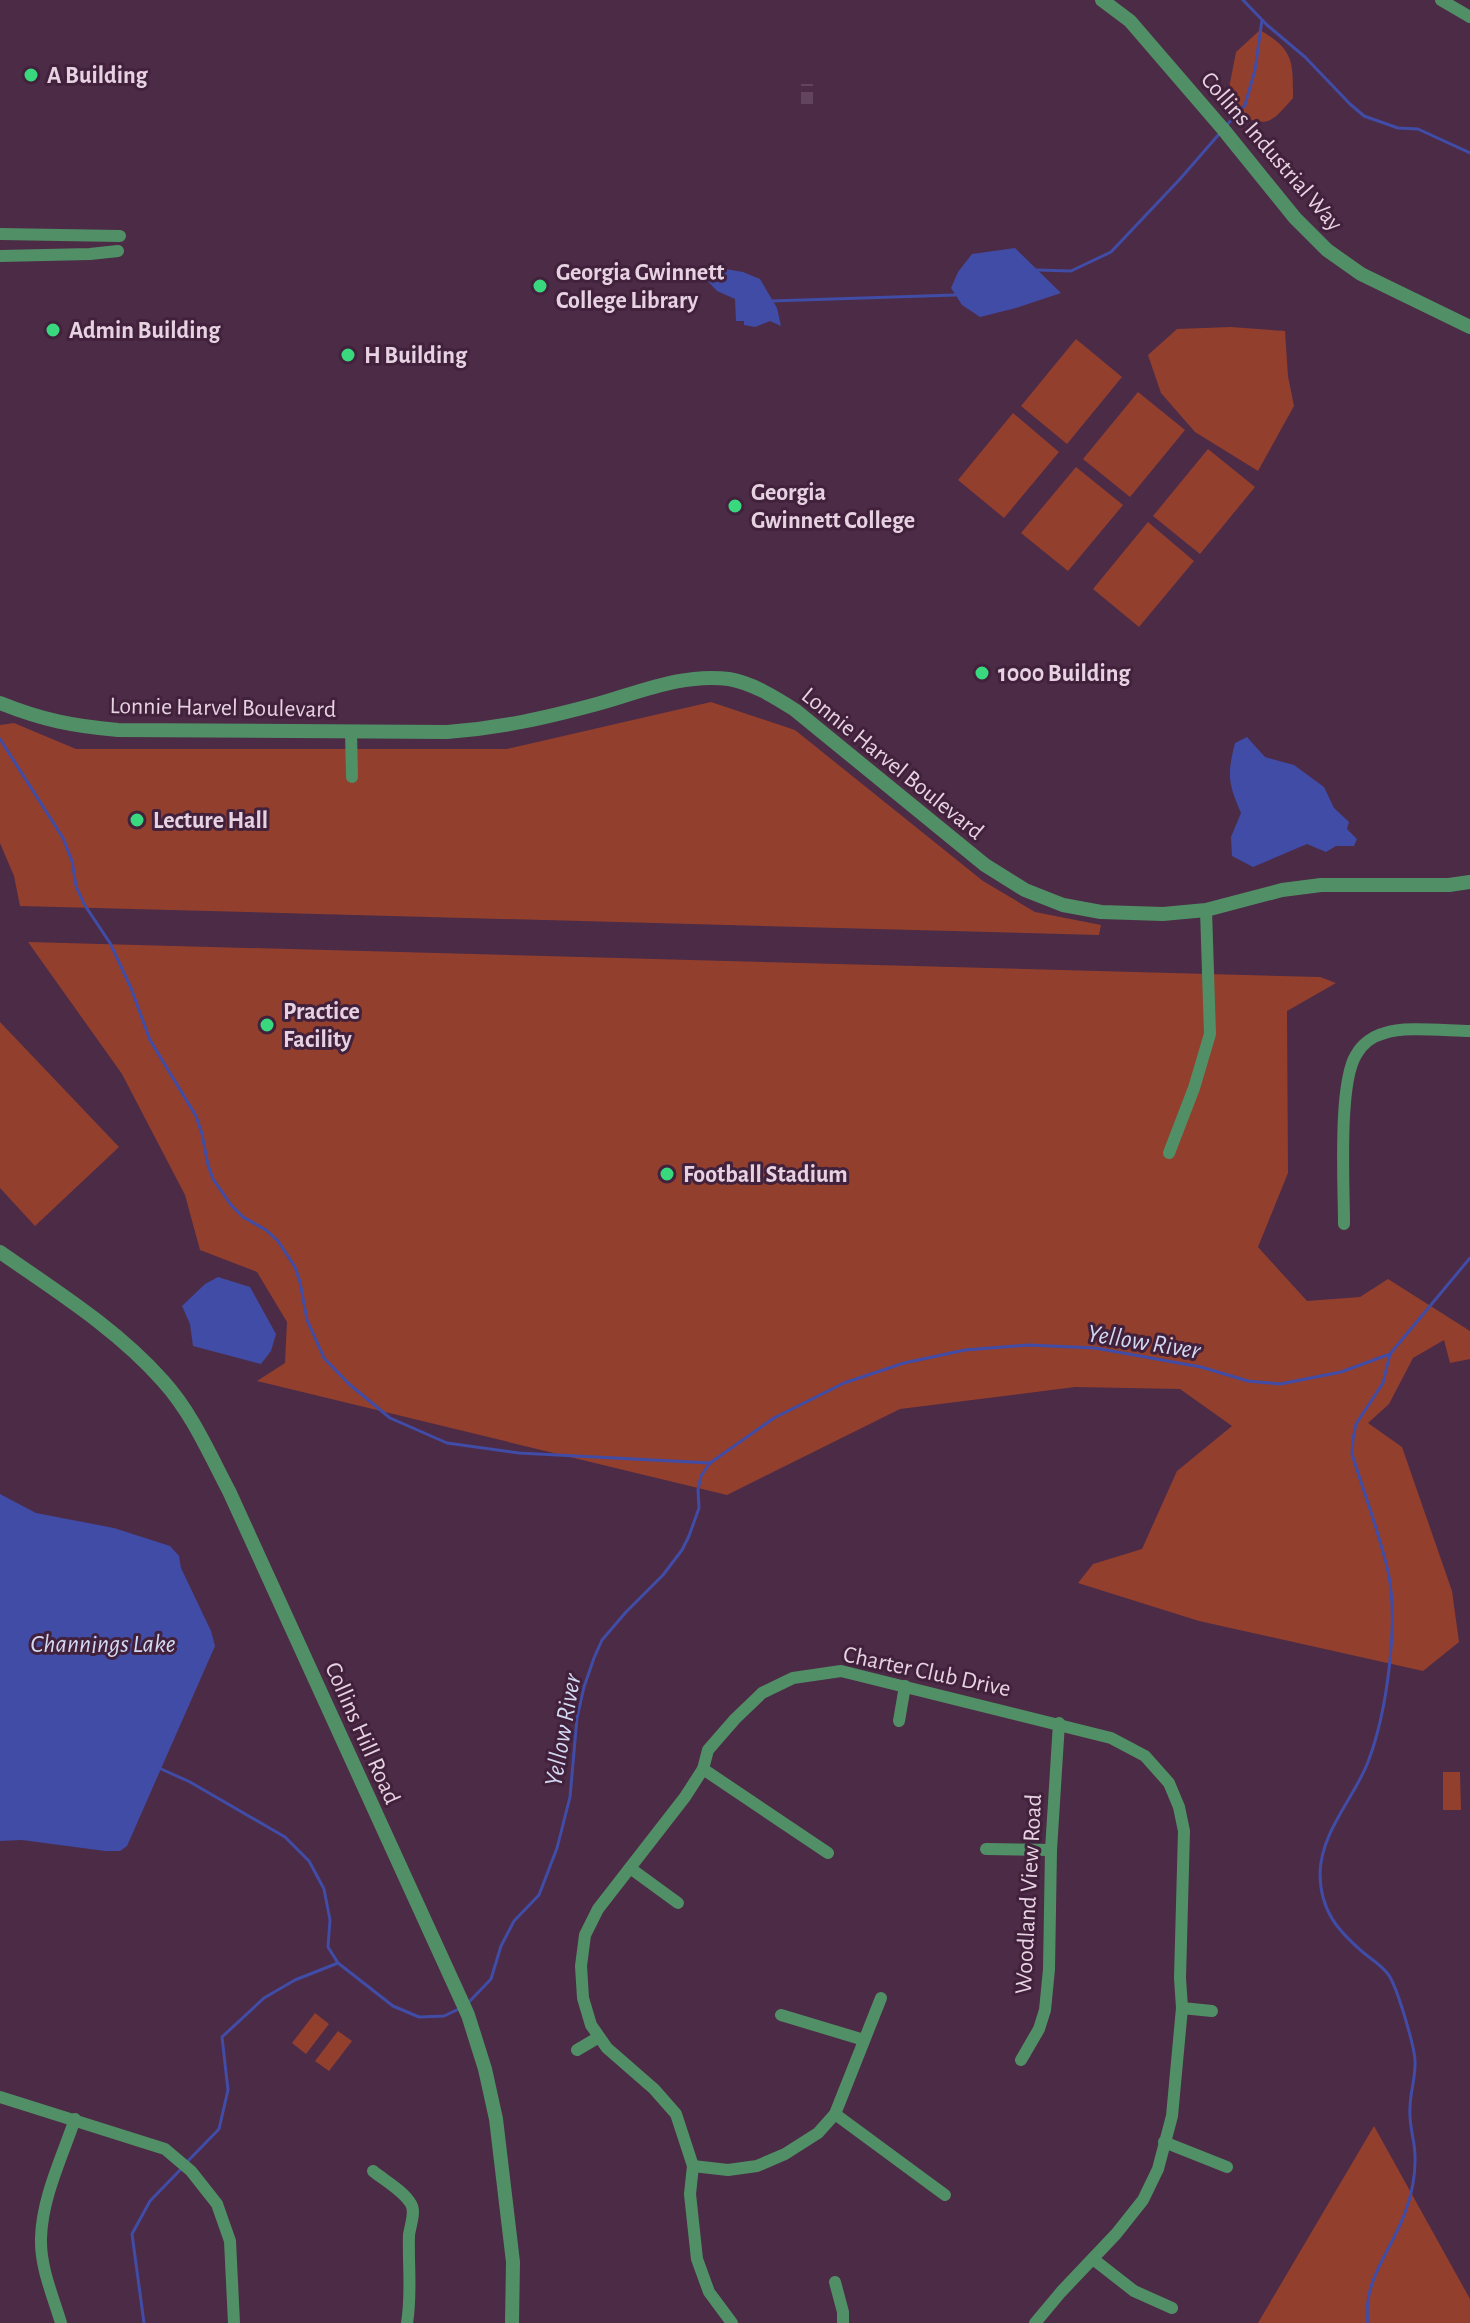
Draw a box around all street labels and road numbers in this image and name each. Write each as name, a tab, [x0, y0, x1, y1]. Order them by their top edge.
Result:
street label: Collins Industrial Way	[1196, 67, 1347, 236]
street label: Lonnie Harvel Boulevard	[797, 683, 988, 844]
street label: Lonnie Harvel Boulevard	[109, 694, 336, 722]
street label: Charter Club Drive	[841, 1643, 1013, 1701]
street label: Collins Hill Road	[320, 1659, 404, 1808]
street label: Woodland View Road	[1012, 1793, 1046, 1995]

